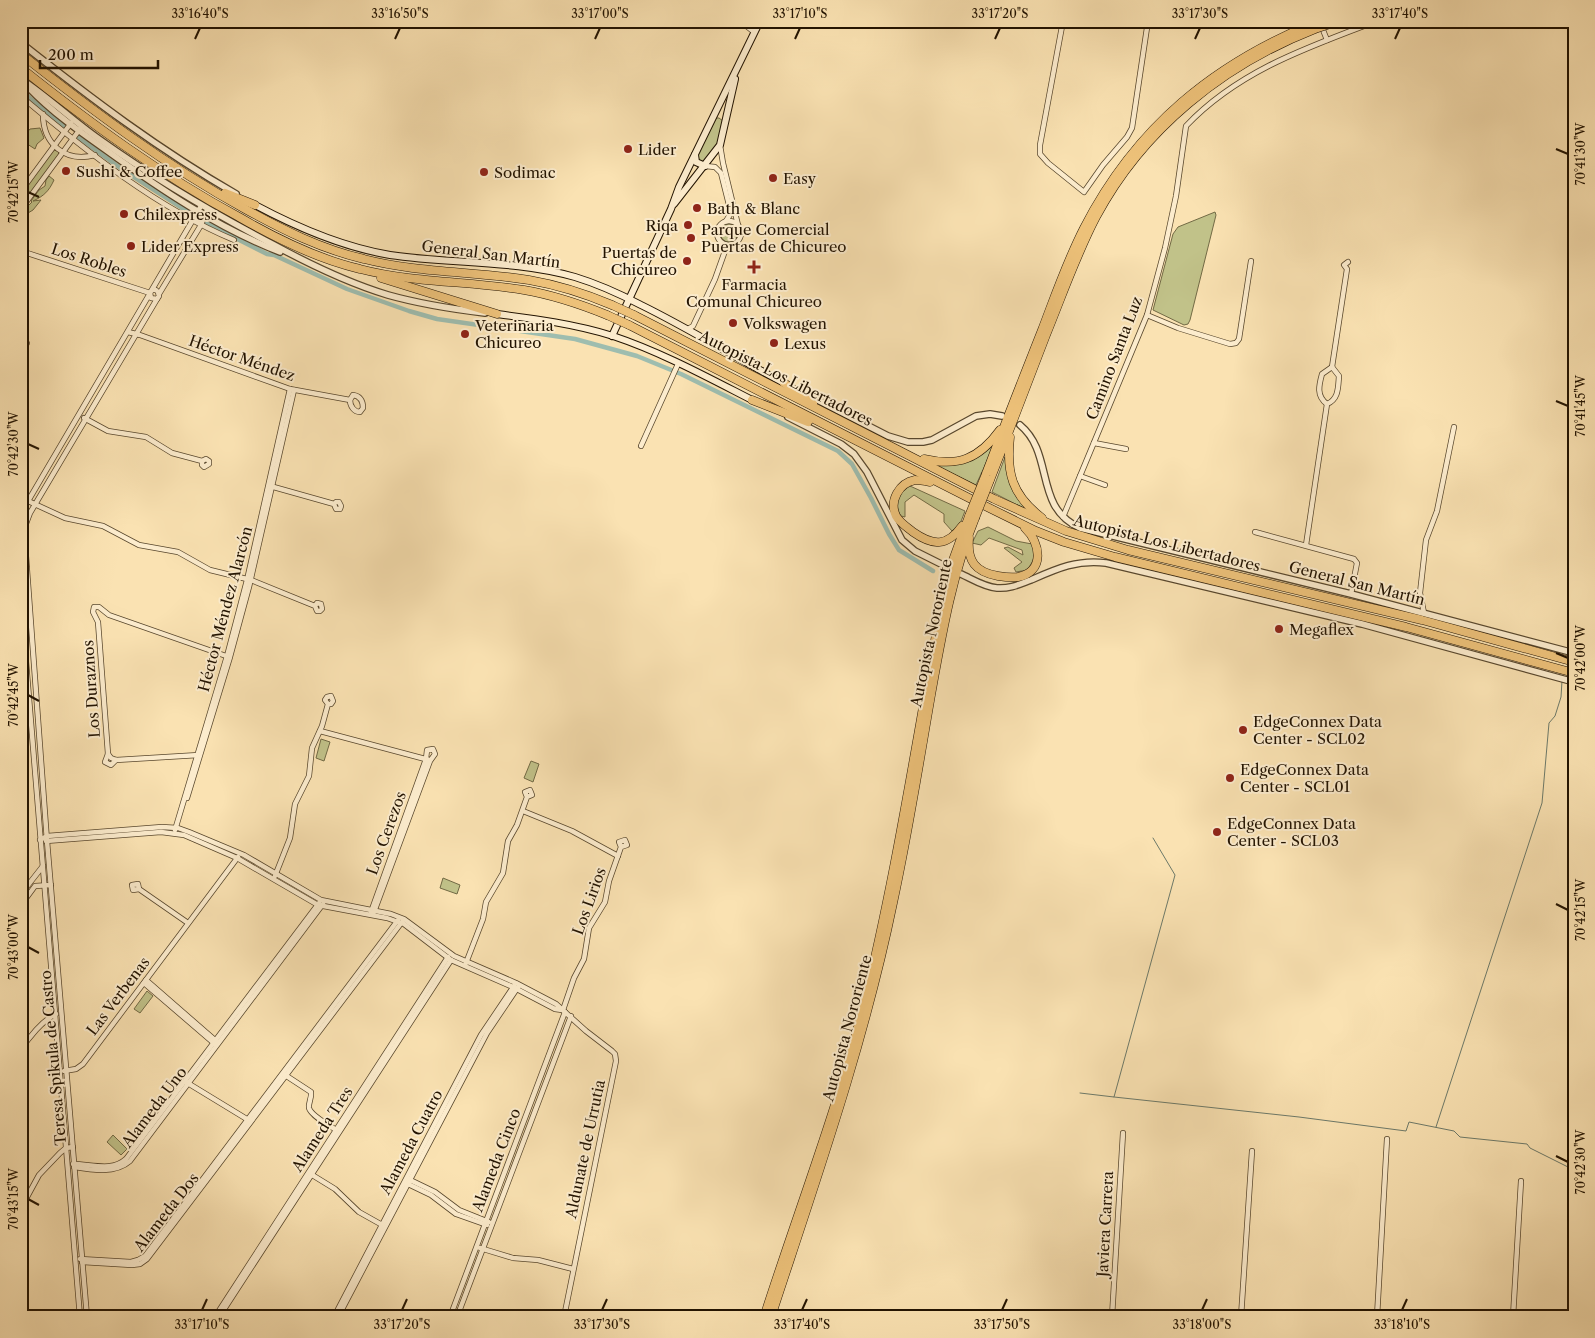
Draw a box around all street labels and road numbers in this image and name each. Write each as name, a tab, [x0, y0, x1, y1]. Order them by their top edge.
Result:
street label: General San Martín	[421, 236, 562, 272]
street label: Los Robles	[49, 239, 129, 281]
street label: Camino Santa Luz	[1082, 293, 1146, 422]
street label: Autopista Los Libertadores	[695, 325, 876, 430]
street label: Héctor Méndez	[186, 331, 298, 385]
street label: Autopista Los Libertadores	[1070, 510, 1263, 575]
street label: Héctor Méndez Alarcón	[194, 524, 256, 694]
street label: Autopista Nororiente	[906, 557, 956, 710]
street label: General San Martín	[1287, 557, 1428, 609]
street label: Los Duraznos	[78, 639, 104, 739]
street label: Los Cerezos	[362, 789, 410, 877]
street label: Los Lirios	[568, 865, 610, 937]
street label: Las Verbenas	[82, 953, 154, 1039]
street label: Autopista Nororiente	[818, 953, 876, 1104]
street label: Teresa Spikula de Castro	[36, 970, 70, 1146]
street label: Alameda Uno	[117, 1063, 191, 1152]
street label: Aldunate de Urrutia	[561, 1078, 609, 1221]
street label: Alameda Tres	[287, 1083, 357, 1176]
street label: Alameda Cuatro	[375, 1086, 447, 1199]
street label: Alameda Cinco	[467, 1106, 524, 1215]
street label: Alameda Dos	[129, 1169, 203, 1256]
street label: Javiera Carrera	[1093, 1170, 1117, 1279]

